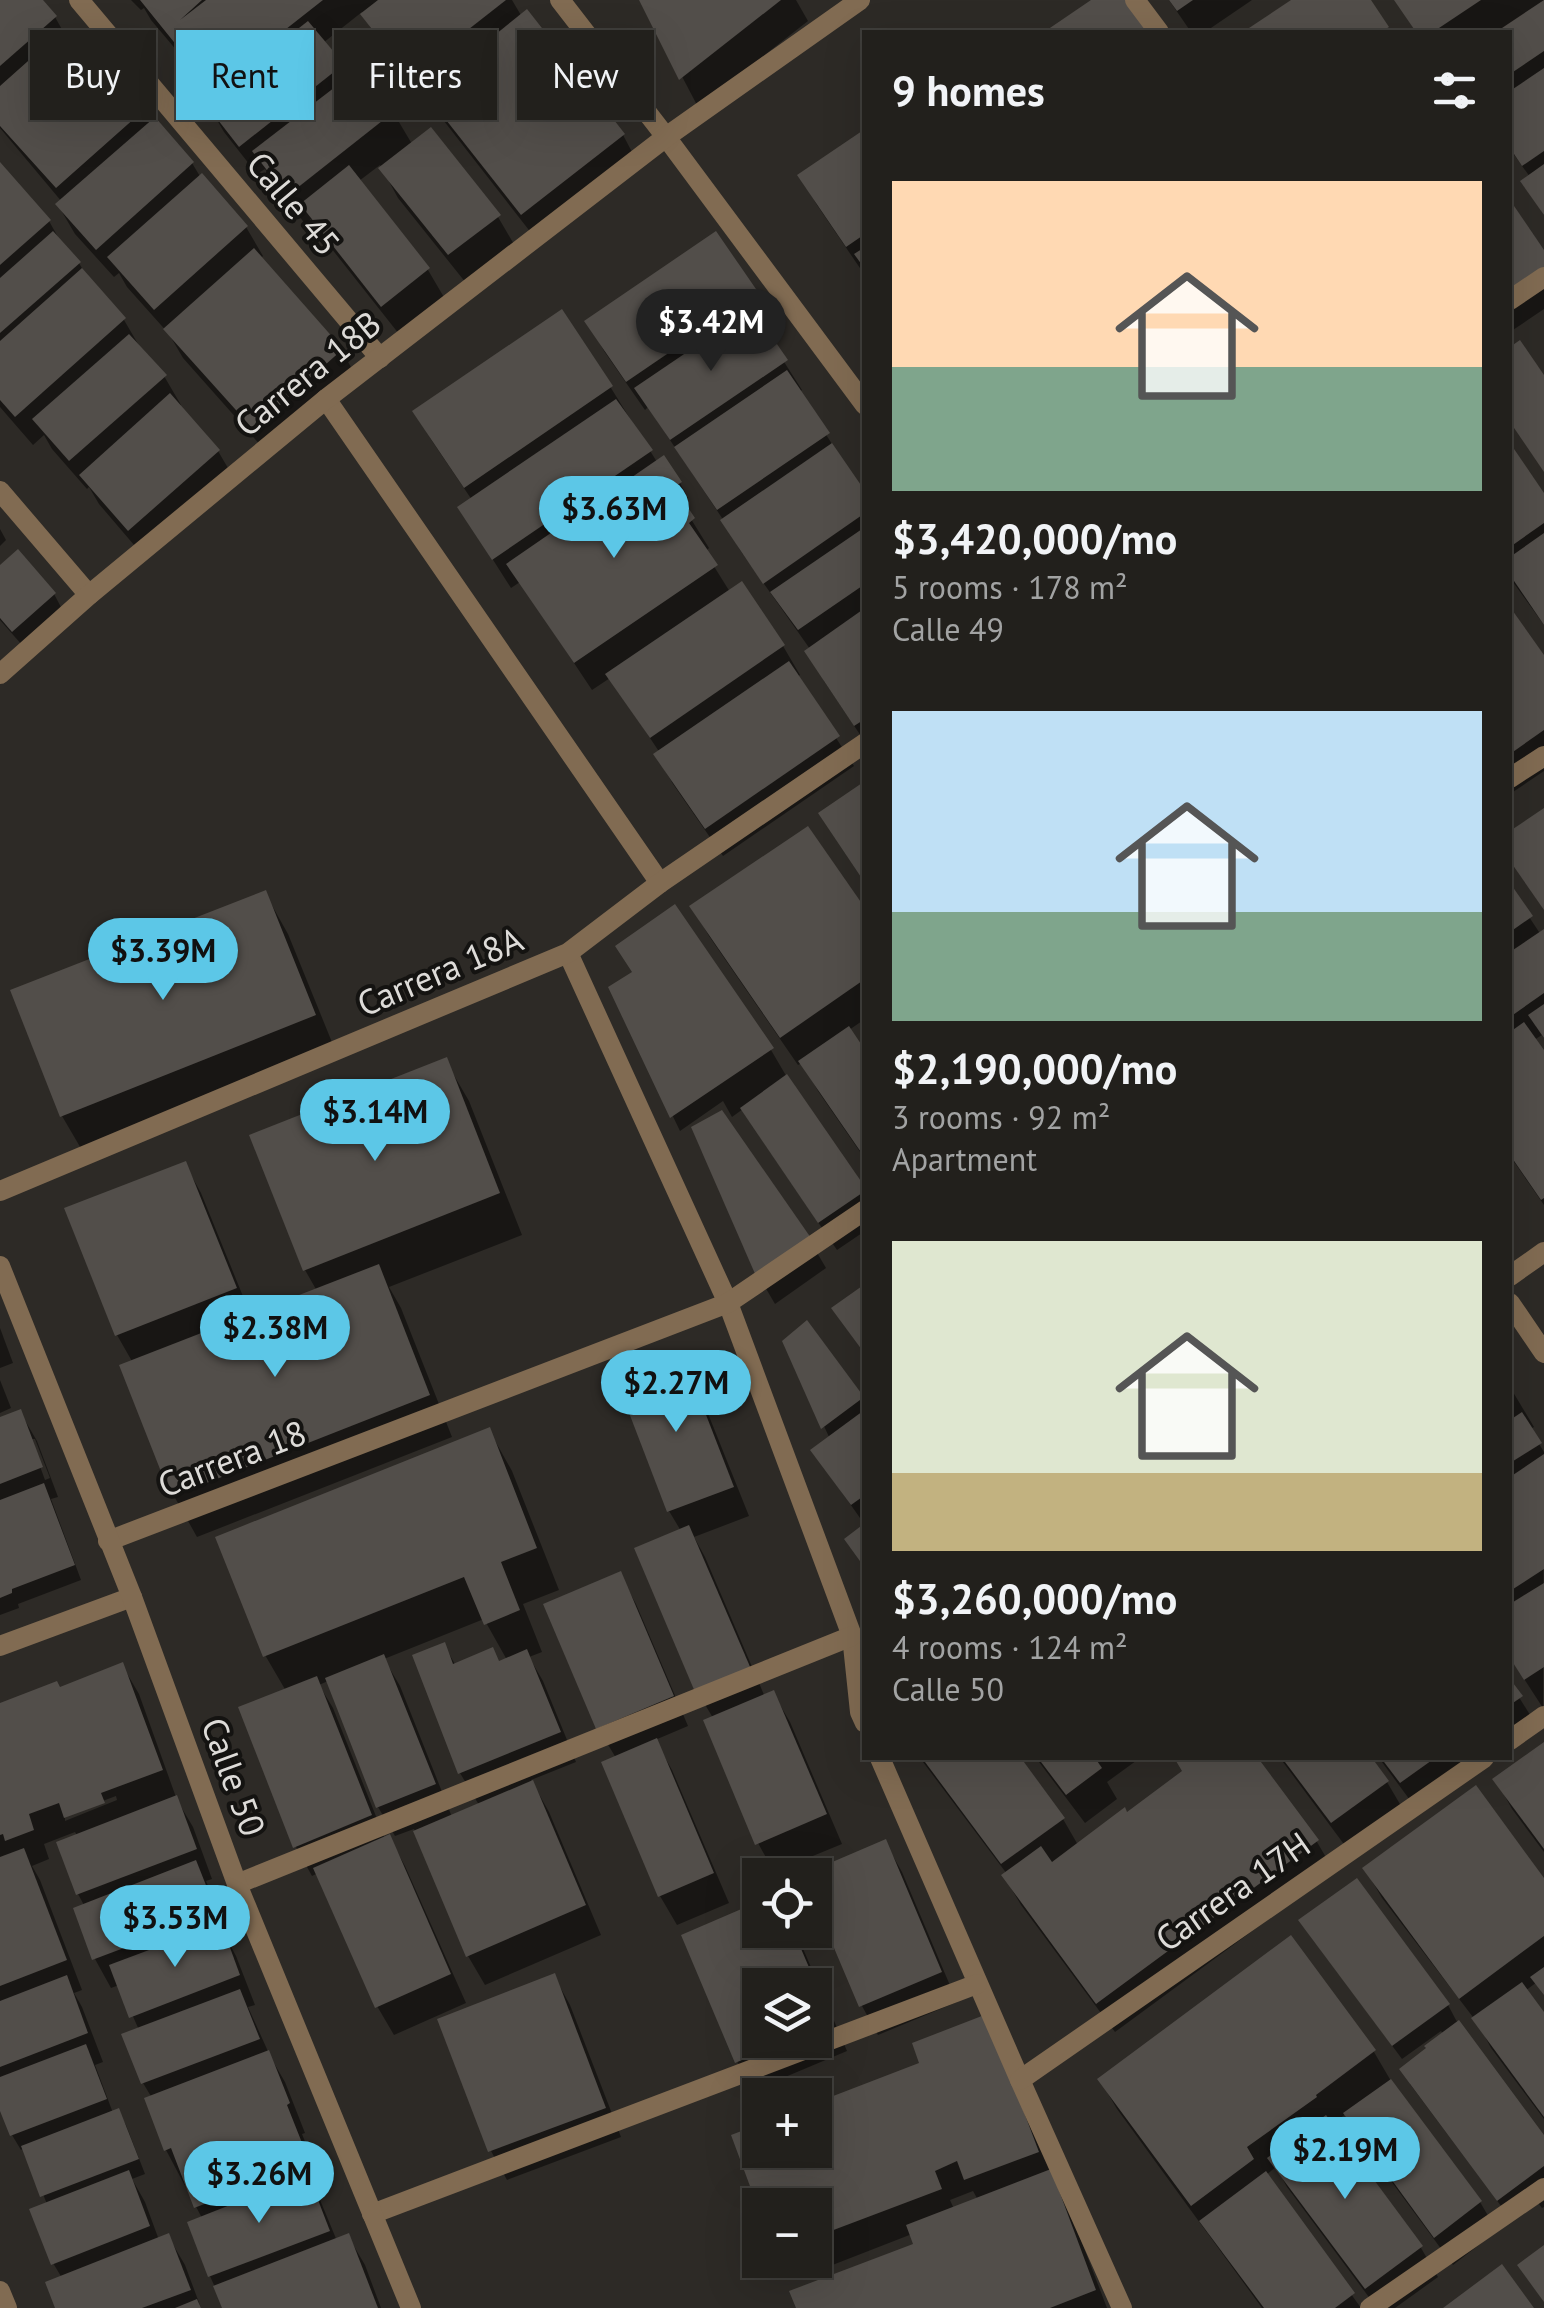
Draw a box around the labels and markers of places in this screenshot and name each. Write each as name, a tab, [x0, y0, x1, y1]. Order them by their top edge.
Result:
pin: $3.42M	[630, 289, 792, 374]
pin: $3.63M	[533, 476, 695, 561]
pin: $3.39M	[82, 918, 244, 1003]
pin: $3.14M	[294, 1079, 456, 1164]
pin: $2.38M	[194, 1295, 356, 1380]
pin: $2.27M	[595, 1350, 757, 1435]
pin: $3.53M	[94, 1885, 256, 1970]
pin: $2.19M	[1264, 2117, 1426, 2202]
pin: $3.26M	[178, 2141, 340, 2226]

